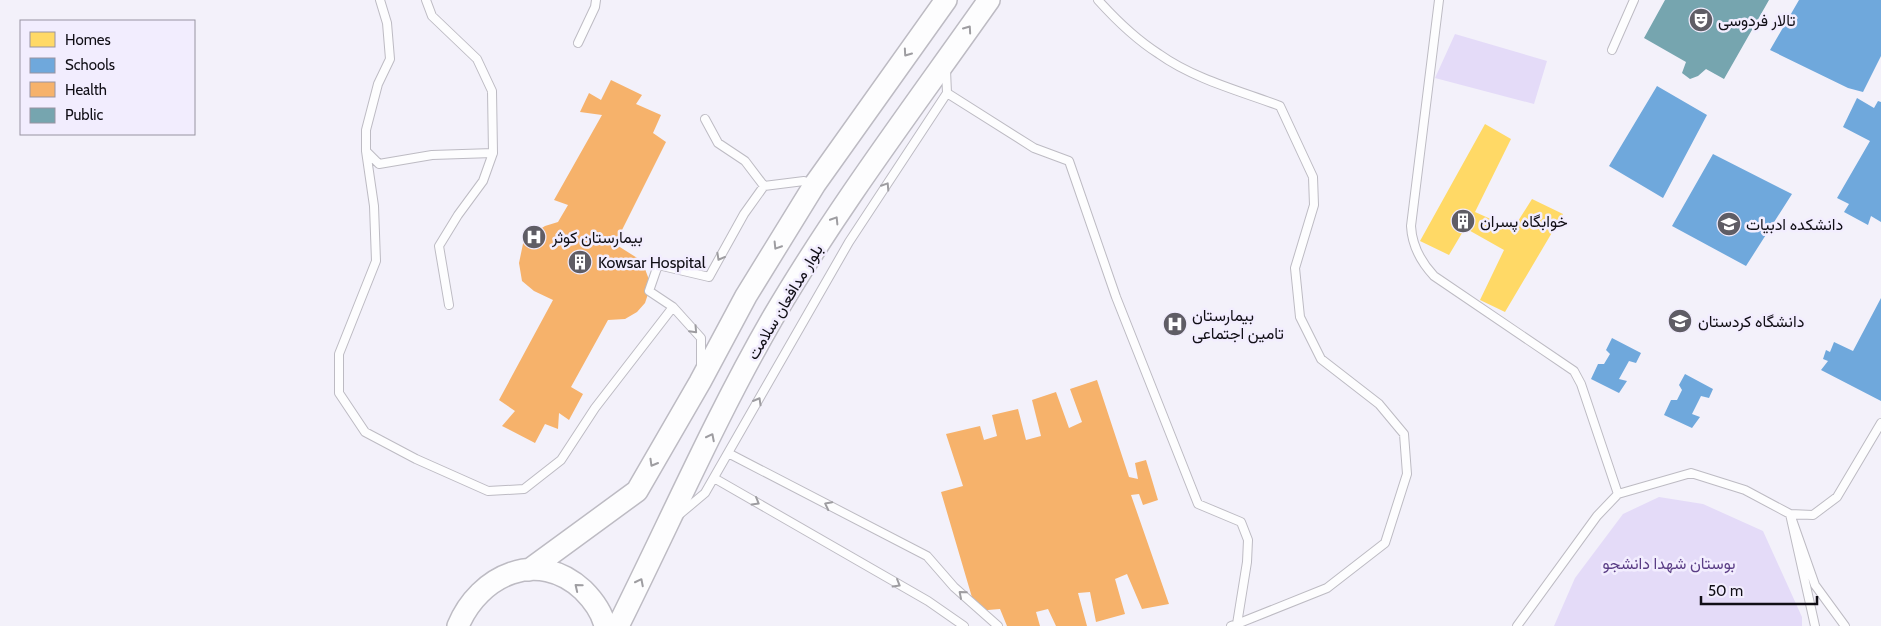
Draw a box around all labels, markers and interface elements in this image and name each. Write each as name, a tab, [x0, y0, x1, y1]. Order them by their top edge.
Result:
theatre icon: تالار فردوسی	[1688, 7, 1714, 33]
place label: تالار فردوسی	[1718, 11, 1796, 31]
legend	[20, 20, 195, 135]
one-way arrow	[962, 25, 971, 35]
text: Homes	[65, 31, 111, 49]
one-way arrow	[904, 47, 913, 57]
text: Schools	[65, 56, 115, 74]
text: Health	[65, 81, 107, 99]
text: Public	[65, 106, 103, 124]
one-way arrow	[880, 183, 889, 192]
building icon: خوابگاه پسران	[1450, 208, 1476, 234]
school or university icon: دانشکده ادبیات	[1716, 211, 1742, 237]
place label: خوابگاه پسران	[1480, 212, 1568, 233]
place label: دانشکده ادبیات	[1746, 215, 1843, 234]
one-way arrow	[829, 216, 838, 225]
hospital icon: بیمارستان کوثر	[521, 224, 547, 250]
place label: بیمارستان کوثر	[551, 228, 643, 248]
street label: بلوار مدافعان سلامت	[743, 241, 828, 364]
one-way arrow	[774, 241, 783, 250]
building icon: Kowsar Hospital	[567, 249, 593, 275]
one-way arrow	[716, 252, 726, 261]
place label: Kowsar Hospital	[598, 253, 706, 272]
place label: بیمارستان تامین اجتماعی	[1192, 306, 1284, 344]
school or university icon: دانشگاه کردستان	[1667, 308, 1693, 334]
hospital icon: بیمارستان تامین اجتماعی	[1162, 311, 1188, 337]
place label: دانشگاه کردستان	[1698, 312, 1804, 332]
one-way arrow	[688, 324, 697, 333]
one-way arrow	[752, 397, 762, 406]
one-way arrow	[705, 433, 715, 442]
one-way arrow	[649, 458, 659, 467]
one-way arrow	[751, 496, 760, 506]
one-way arrow	[825, 501, 834, 511]
park label: بوستان شهدا دانشجو	[1602, 554, 1736, 574]
scale bar	[1701, 574, 1817, 606]
one-way arrow	[891, 577, 900, 587]
one-way arrow	[633, 579, 643, 588]
text: 50 m	[1708, 582, 1743, 600]
one-way arrow	[575, 584, 584, 592]
one-way arrow	[958, 591, 967, 600]

